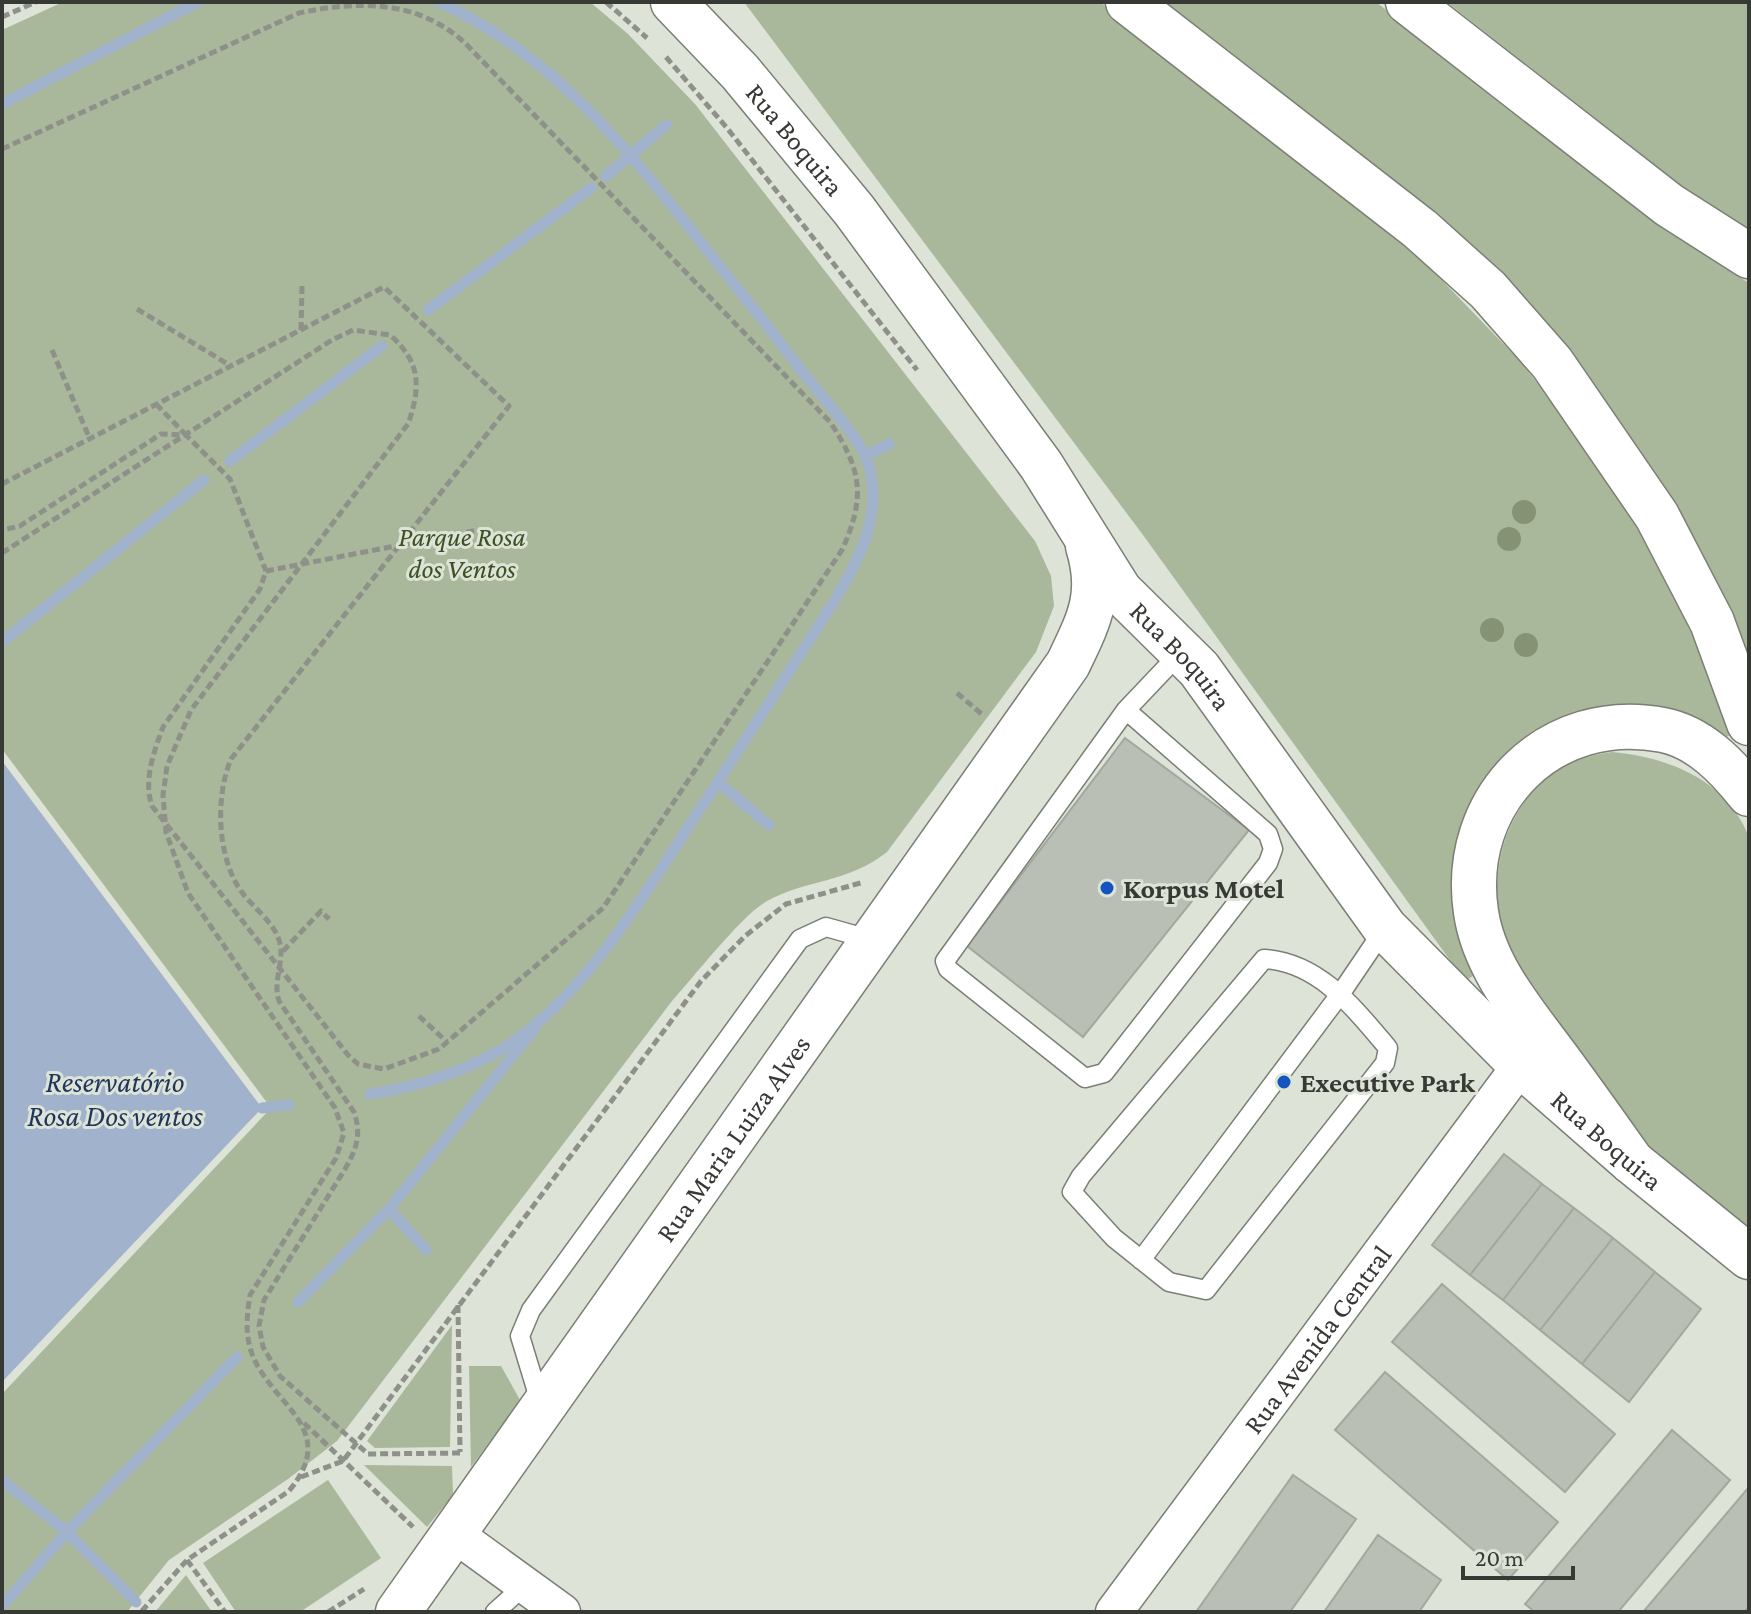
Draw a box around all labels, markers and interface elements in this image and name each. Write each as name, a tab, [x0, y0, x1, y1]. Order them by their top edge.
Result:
street label: Rua Boquira	[740, 77, 851, 202]
park label: Parque Rosa dos Ventos	[398, 521, 526, 584]
street label: Rua Boquira	[1124, 595, 1239, 716]
place label: Korpus Motel	[1123, 873, 1284, 904]
marker: Korpus Motel	[1098, 879, 1116, 897]
street label: Rua Maria Luiza Alves	[649, 1029, 816, 1247]
water label: Reservatório Rosa Dos ventos	[27, 1065, 204, 1132]
place label: Executive Park	[1300, 1067, 1476, 1098]
marker: Executive Park	[1275, 1073, 1293, 1091]
street label: Rua Boquira	[1545, 1084, 1669, 1196]
street label: Rua Avenida Central	[1237, 1239, 1397, 1439]
scale bar	[1463, 1530, 1573, 1580]
text: 20 m	[1475, 1544, 1524, 1571]

